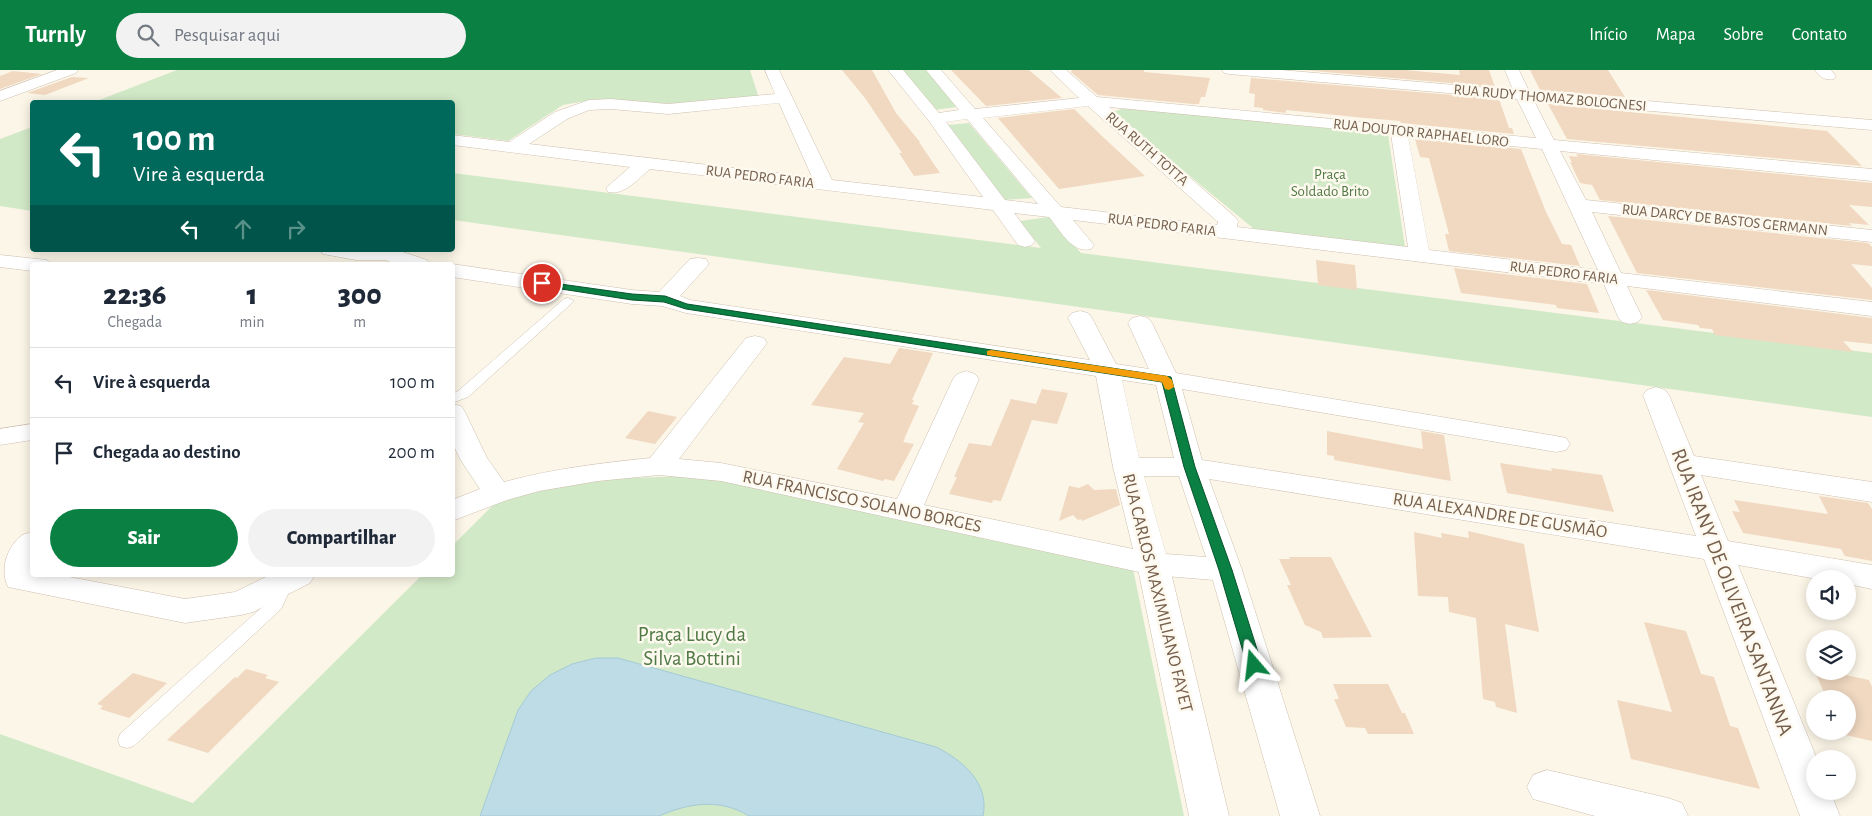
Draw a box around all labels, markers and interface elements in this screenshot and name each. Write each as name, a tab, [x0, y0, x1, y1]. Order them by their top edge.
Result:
search box	[116, 13, 466, 58]
icon: search	[134, 21, 162, 49]
text: Turnly	[25, 23, 86, 47]
text: Pesquisar aqui	[174, 26, 280, 45]
text: Início	[1589, 26, 1628, 44]
text: Mapa	[1656, 26, 1696, 44]
text: Sobre	[1724, 26, 1764, 44]
text: Contato	[1792, 26, 1847, 44]
street label: RUA RUDY THOMAZ BOLOGNESI	[1453, 82, 1647, 114]
street label: RUA RUTH TOTTA	[1103, 109, 1191, 189]
street label: RUA DOUTOR RAPHAEL LORO	[1332, 116, 1510, 150]
icon: left	[50, 120, 115, 185]
text: 100 m	[133, 122, 216, 157]
text: Vire à esquerda	[133, 163, 265, 185]
street label: RUA PEDRO FARIA	[705, 163, 815, 191]
park label: Praça Soldado Brito	[1291, 167, 1369, 199]
street label: RUA DARCY DE BASTOS GERMANN	[1621, 202, 1829, 238]
street label: RUA PEDRO FARIA	[1107, 211, 1217, 239]
icon: left	[176, 215, 204, 243]
icon: ahead	[229, 215, 257, 243]
icon: right	[282, 215, 310, 243]
street label: RUA PEDRO FARIA	[1509, 259, 1619, 287]
pin	[521, 262, 563, 304]
icon: arrive	[528, 269, 556, 297]
text: 22:36	[103, 280, 167, 310]
text: 1	[247, 280, 258, 310]
text: 300	[338, 280, 382, 310]
text: Chegada	[108, 314, 162, 330]
text: min	[240, 314, 265, 330]
text: m	[353, 314, 366, 330]
icon: left	[50, 369, 78, 397]
text: Vire à esquerda	[93, 373, 210, 392]
text: 100 m	[390, 373, 435, 392]
icon: arrive	[50, 439, 78, 467]
text: Chegada ao destino	[93, 443, 241, 462]
text: 200 m	[388, 443, 435, 462]
street label: RUA IRANY DE OLIVEIRA SANTANNA	[1667, 446, 1797, 738]
street label: RUA FRANCISCO SOLANO BORGES	[741, 468, 983, 536]
street label: RUA CARLOS MAXIMILIANO FAYET	[1119, 472, 1195, 714]
street label: RUA ALEXANDRE DE GUSMÃO	[1392, 487, 1609, 542]
button: Sair	[50, 509, 238, 567]
button: Compartilhar	[248, 509, 435, 567]
map controls	[1806, 570, 1856, 800]
button: sound	[1806, 570, 1856, 620]
park label: Praça Lucy da Silva Bottini	[638, 624, 747, 669]
button: layers	[1806, 630, 1856, 680]
position arrow	[1227, 638, 1279, 690]
button: +	[1806, 690, 1856, 740]
button: −	[1806, 750, 1856, 800]

